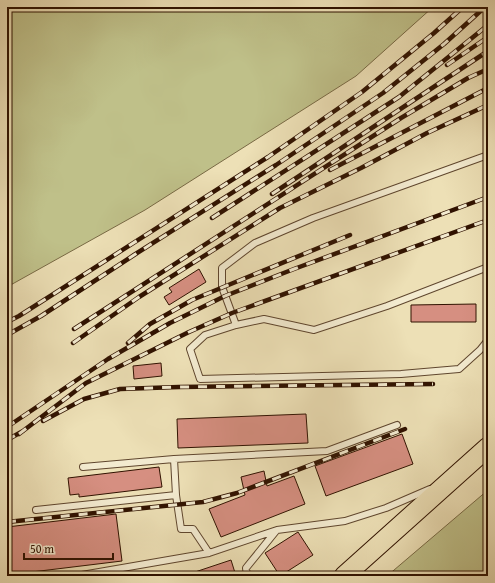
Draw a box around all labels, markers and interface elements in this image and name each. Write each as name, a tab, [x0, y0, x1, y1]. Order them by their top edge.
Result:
scale bar	[24, 535, 113, 561]
text: 50 m	[30, 540, 54, 557]

